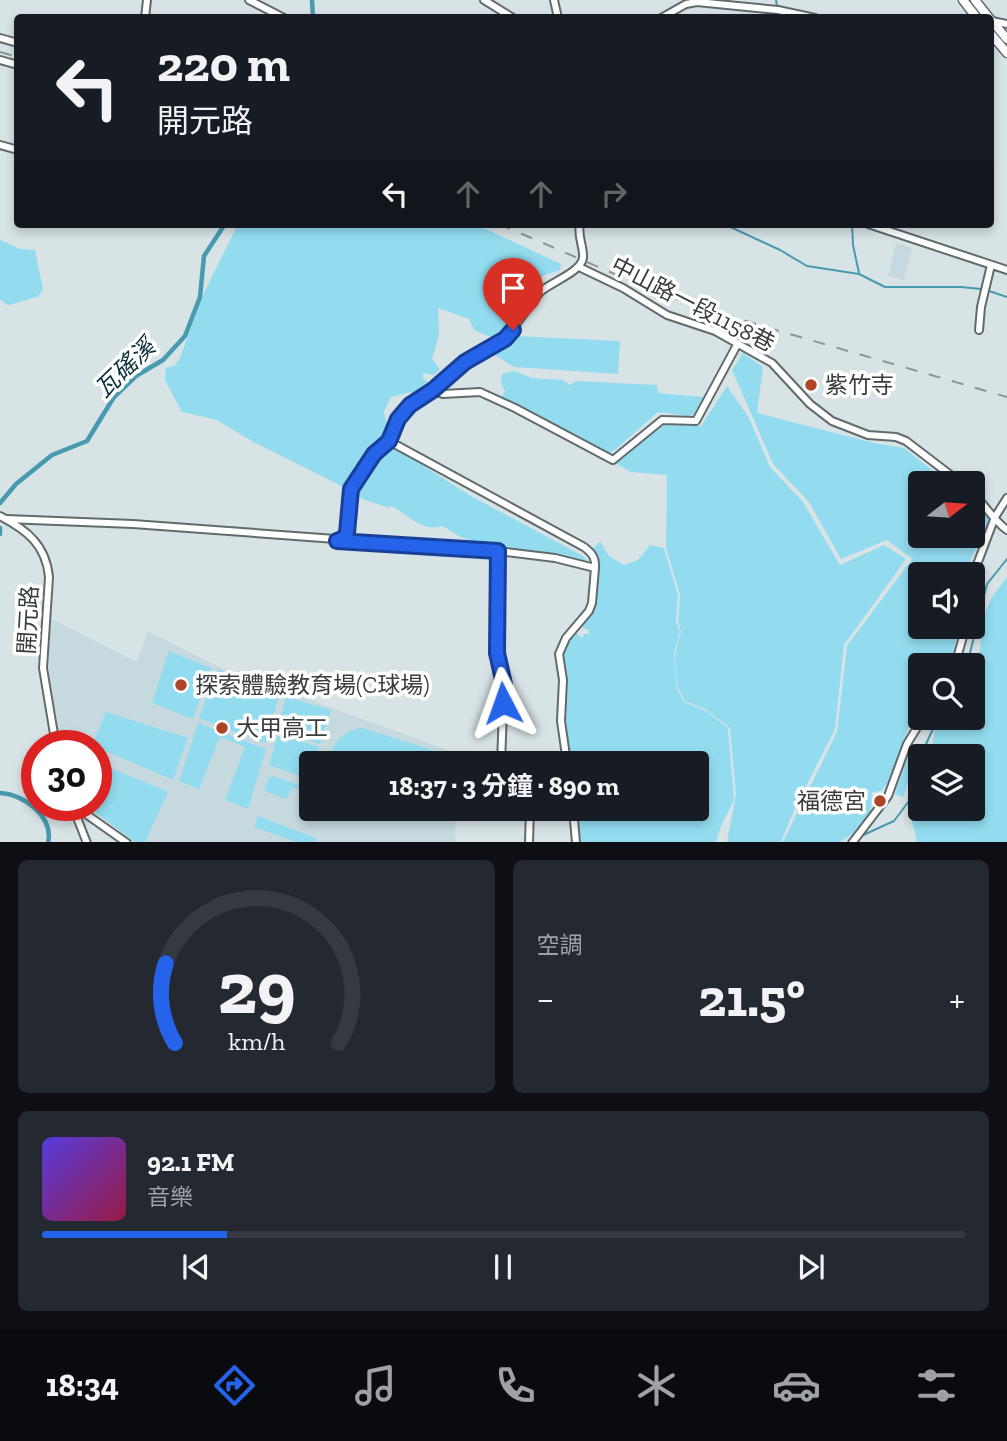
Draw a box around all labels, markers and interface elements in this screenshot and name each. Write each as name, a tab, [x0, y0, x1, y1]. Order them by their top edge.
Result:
text: 220 m	[157, 35, 290, 94]
icon: left	[42, 42, 133, 133]
text: 開元路	[157, 102, 253, 140]
icon: left	[376, 175, 414, 213]
icon: ahead	[449, 175, 487, 213]
icon: ahead	[522, 175, 560, 213]
icon: right	[595, 175, 633, 213]
street label: 中山路一段1158巷	[607, 251, 779, 357]
pin	[483, 258, 543, 330]
icon: arrive	[494, 269, 532, 307]
water label: 瓦磘溪	[89, 330, 163, 403]
place label: 紫竹寺	[825, 371, 894, 399]
marker: 紫竹寺	[803, 377, 819, 393]
north arrow	[908, 471, 985, 548]
map controls	[908, 471, 985, 821]
button: sound	[908, 562, 985, 639]
street label: 開元路	[12, 585, 44, 655]
button: search	[908, 653, 985, 730]
position arrow	[466, 666, 540, 740]
place label: 探索體驗教育場(C球場)	[195, 671, 430, 699]
marker: 探索體驗教育場(C球場)	[173, 677, 189, 693]
place label: 大甲高工	[236, 714, 328, 742]
marker: 大甲高工	[214, 720, 230, 736]
speed limit sign: 30	[21, 730, 112, 821]
button: layers	[908, 744, 985, 821]
text: 18:37 · 3 分鐘 · 890 m	[389, 770, 619, 802]
place label: 福德宮	[797, 787, 866, 815]
marker: 福德宮	[872, 793, 888, 809]
text: 空調	[537, 931, 583, 959]
text: 29	[217, 944, 295, 1032]
text: 21.5°	[698, 967, 805, 1029]
text: −	[537, 976, 554, 1022]
text: +	[949, 976, 965, 1022]
text: km/h	[228, 1025, 285, 1055]
text: 92.1 FM	[147, 1146, 234, 1178]
text: 音樂	[147, 1183, 193, 1211]
icon: previous	[177, 1248, 215, 1286]
icon: pause	[484, 1248, 522, 1286]
icon: next	[792, 1248, 830, 1286]
icon: directions	[210, 1361, 259, 1410]
icon: music	[351, 1361, 400, 1410]
icon: phone	[491, 1361, 540, 1410]
icon: climate	[632, 1361, 681, 1410]
icon: car	[772, 1361, 821, 1410]
icon: filters	[912, 1361, 961, 1410]
text: 18:34	[46, 1366, 119, 1404]

